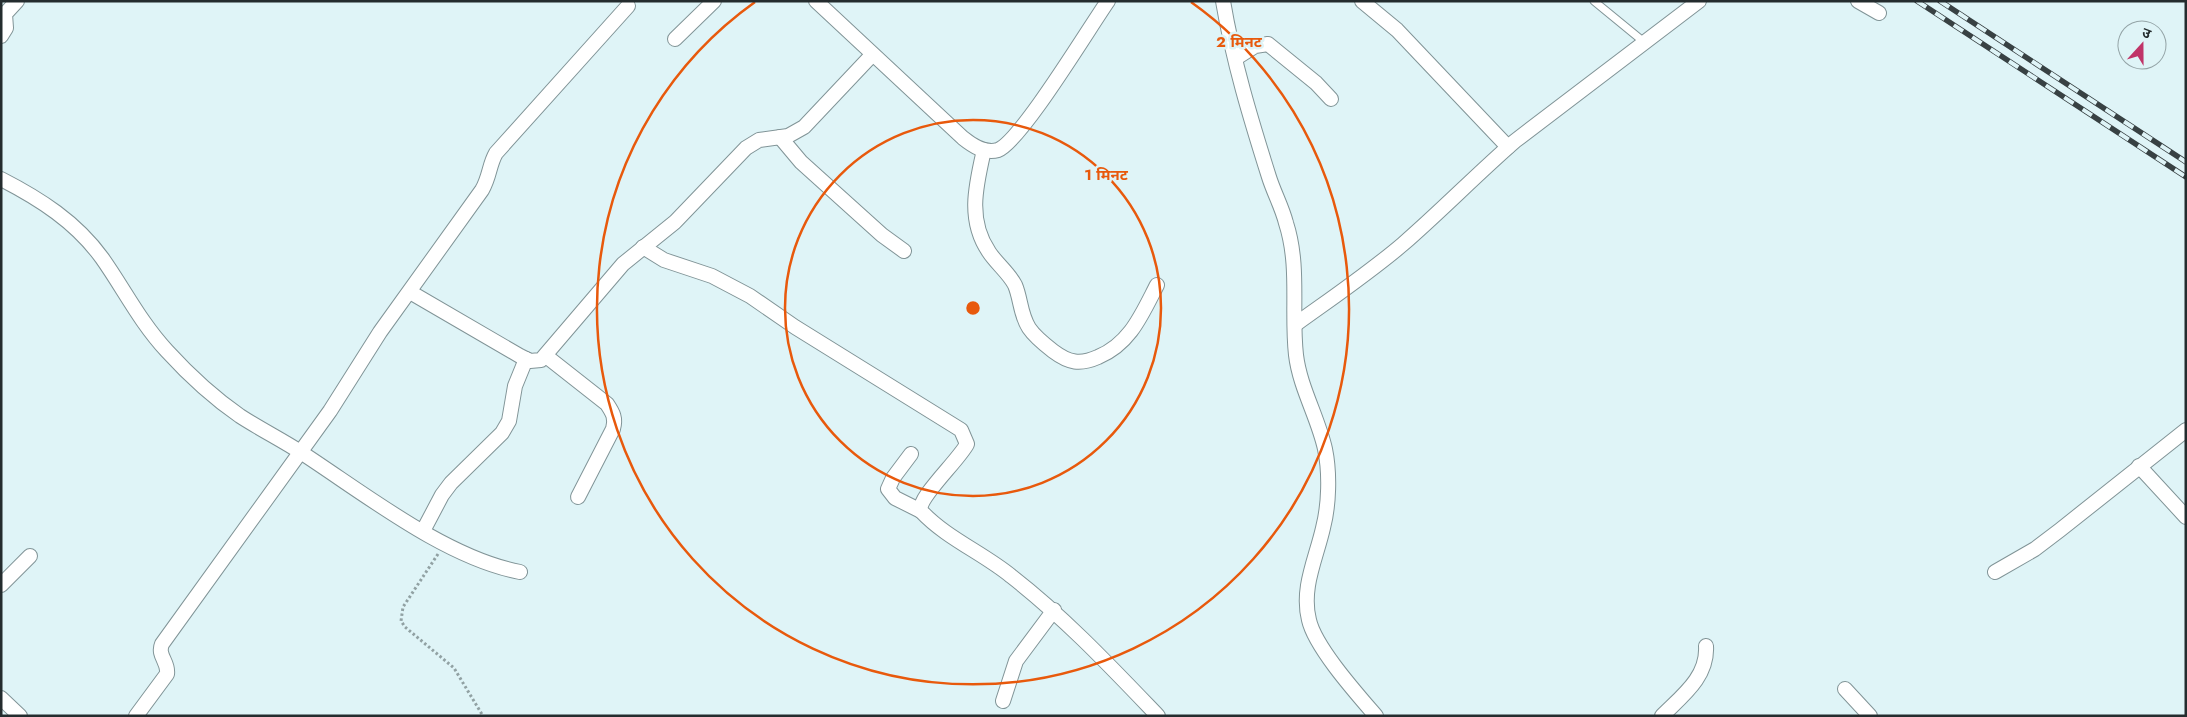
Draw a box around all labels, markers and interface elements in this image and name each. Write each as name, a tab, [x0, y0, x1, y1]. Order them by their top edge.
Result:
north arrow	[2117, 20, 2167, 70]
text: उ	[2139, 22, 2155, 44]
text: 2 मिनट	[1216, 31, 1263, 53]
text: 1 मिनट	[1084, 164, 1129, 186]
centre of rings	[964, 299, 982, 317]

